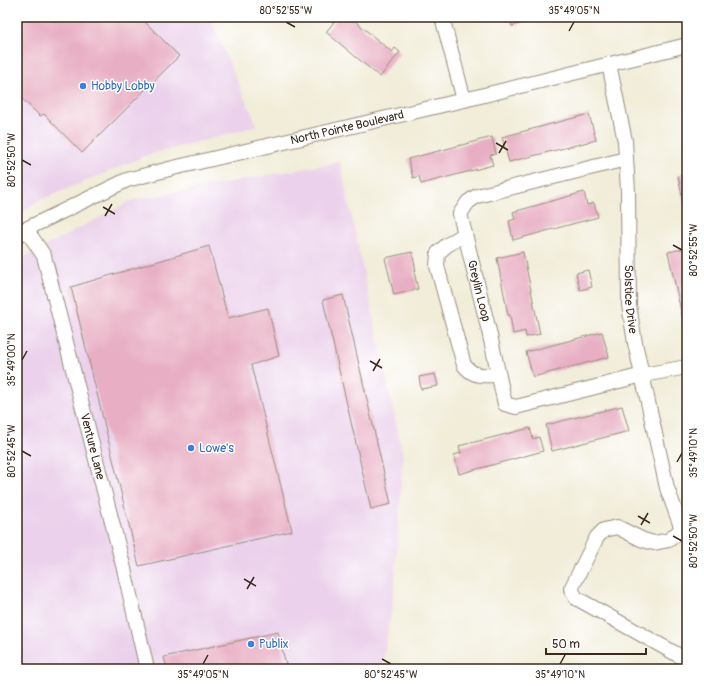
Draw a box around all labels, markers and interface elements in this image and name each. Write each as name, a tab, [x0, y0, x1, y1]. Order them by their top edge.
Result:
text: 80°52'55"W	[260, 5, 313, 17]
text: 35°49'05"N	[548, 5, 600, 17]
place label: Hobby Lobby	[91, 79, 155, 94]
marker: Hobby Lobby	[78, 81, 88, 91]
street label: North Pointe Boulevard	[289, 107, 405, 148]
text: 80°52'50"W	[6, 132, 18, 187]
text: 80°52'55"W	[688, 223, 700, 276]
street label: Greylin Loop	[464, 259, 494, 324]
street label: Solstice Drive	[621, 265, 641, 335]
text: 35°49'00"N	[6, 333, 18, 386]
street label: Venture Lane	[77, 412, 108, 481]
text: 80°52'45"W	[6, 424, 18, 478]
text: 35°49'10"N	[688, 428, 700, 478]
place label: Lowe's	[199, 441, 234, 456]
marker: Lowe's	[186, 443, 196, 453]
text: 80°52'50"W	[688, 513, 700, 568]
scale bar	[546, 630, 646, 656]
place label: Publix	[259, 637, 289, 652]
text: 50 m	[552, 637, 580, 652]
marker: Publix	[246, 639, 256, 649]
text: 35°49'05"N	[177, 669, 229, 681]
text: 80°52'45"W	[364, 669, 418, 681]
text: 35°49'10"N	[535, 669, 585, 681]

